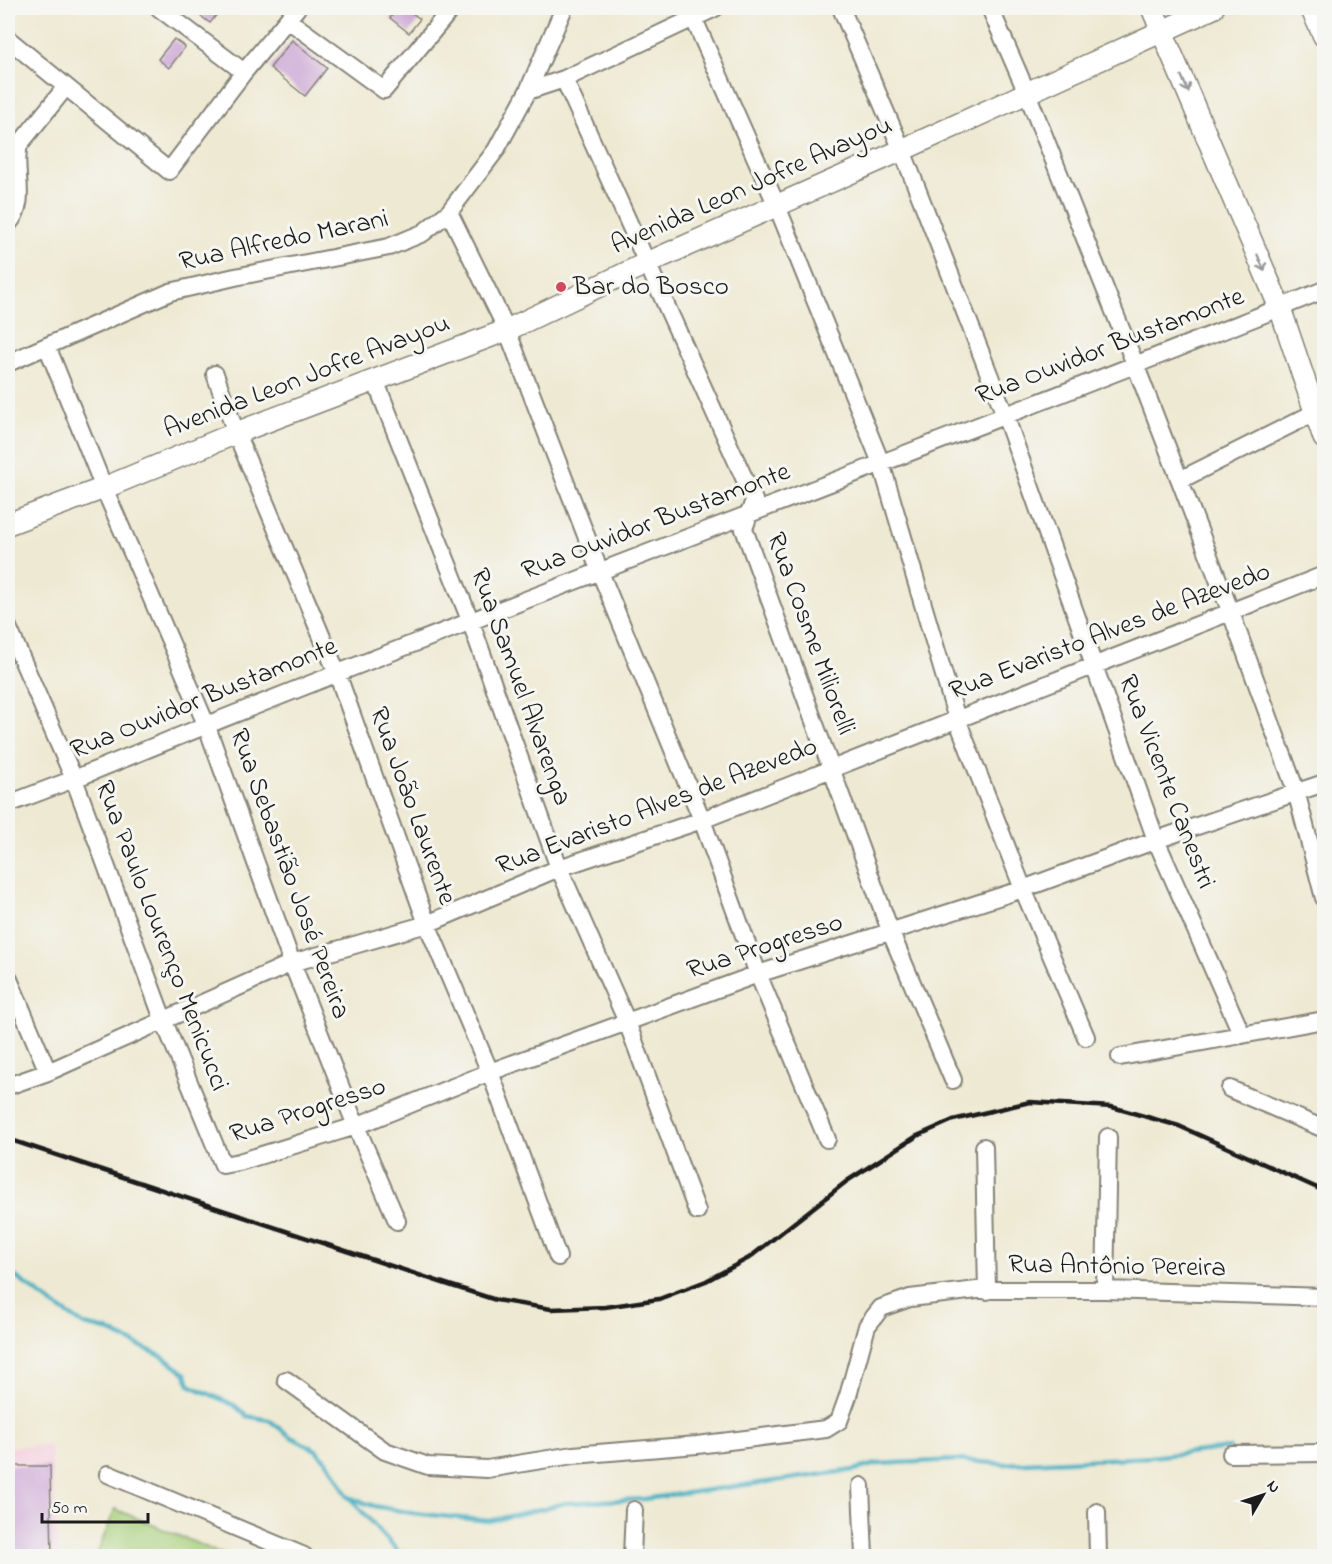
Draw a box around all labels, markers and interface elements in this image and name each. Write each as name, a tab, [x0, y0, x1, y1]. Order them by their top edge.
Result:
one-way arrow	[1180, 74, 1191, 92]
street label: Avenida Leon Jofre Avayou	[605, 106, 899, 266]
street label: Rua Alfredo Marani	[176, 200, 392, 282]
one-way arrow	[1256, 254, 1267, 272]
place label: Bar do Bosco	[572, 268, 729, 307]
street label: Rua Ouvidor Bustamonte	[970, 277, 1251, 416]
marker: Bar do Bosco	[554, 280, 568, 294]
street label: Avenida Leon Jofre Avayou	[158, 304, 456, 450]
street label: Rua Ouvidor Bustamonte	[516, 452, 797, 591]
street label: Rua Cosme Miliorelli	[755, 527, 865, 741]
street label: Rua Evaristo Alves de Azevedo	[944, 553, 1276, 711]
street label: Rua Samuel Alvarenga	[459, 563, 581, 811]
street label: Rua Ouvidor Bustamonte	[65, 627, 344, 770]
street label: Rua Vicente Canestri	[1107, 669, 1225, 895]
street label: Rua João Laurente	[358, 702, 466, 911]
street label: Rua Sebastião José Pereira	[218, 723, 360, 1025]
street label: Rua Evaristo Alves de Azevedo	[491, 728, 823, 886]
street label: Rua Paulo Lourenço Menicucci	[84, 775, 238, 1097]
street label: Rua Progresso	[682, 903, 848, 991]
street label: Rua Progresso	[225, 1067, 391, 1155]
street label: Rua Antônio Pereira	[1008, 1246, 1226, 1288]
north arrow	[1233, 1465, 1293, 1525]
text: N	[1260, 1475, 1286, 1499]
scale bar	[42, 1486, 148, 1524]
text: 50 m	[51, 1496, 88, 1522]

